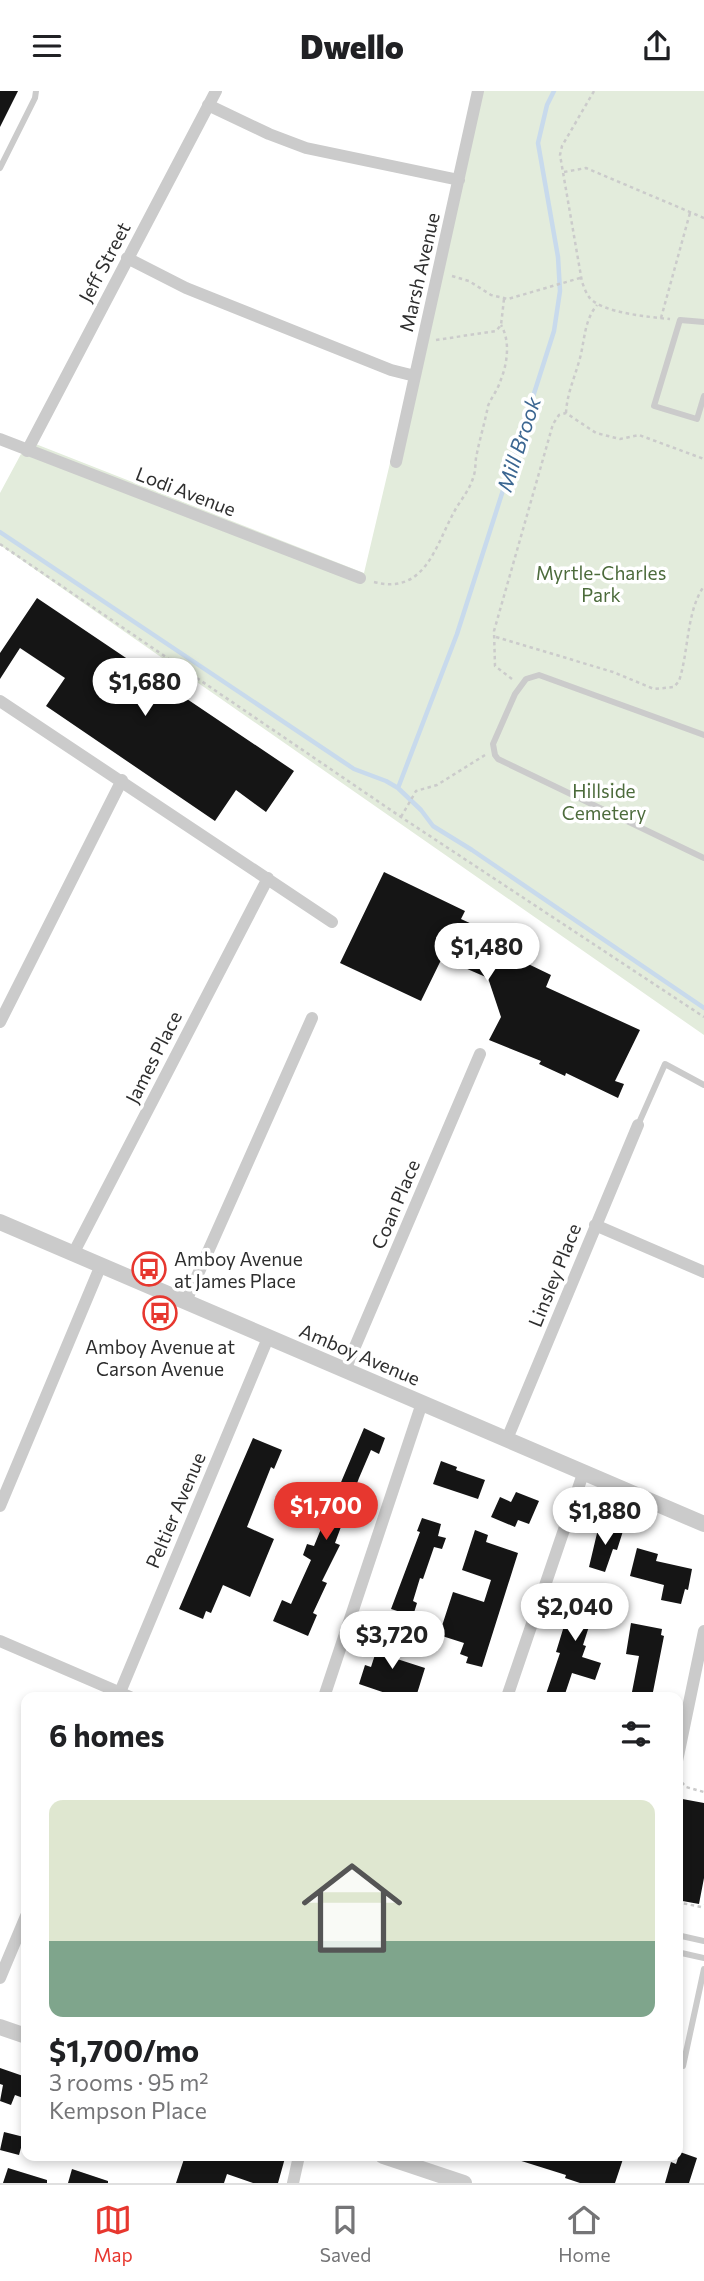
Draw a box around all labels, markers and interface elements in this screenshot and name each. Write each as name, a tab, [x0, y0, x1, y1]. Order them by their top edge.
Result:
text: Dwello	[300, 26, 404, 66]
icon: menu	[28, 27, 66, 65]
icon: share	[638, 27, 676, 65]
street label: Marsh Avenue	[394, 210, 444, 334]
street label: Jeff Street	[73, 218, 135, 306]
water label: Mill Brook	[491, 393, 545, 495]
street label: Lodi Avenue	[133, 461, 239, 521]
park label: Myrtle-Charles Park	[536, 561, 666, 606]
pin: $1,680	[88, 659, 202, 718]
text: $1,680	[109, 667, 181, 695]
park label: Hillside Cemetery	[562, 779, 646, 824]
pin: $1,480	[430, 923, 544, 983]
text: $1,480	[451, 932, 523, 960]
street label: James Place	[120, 1007, 186, 1107]
street label: Coan Place	[366, 1156, 424, 1252]
street label: Linsley Place	[523, 1220, 585, 1330]
place label: Amboy Avenue at James Place	[174, 1247, 303, 1292]
bus stop icon: Amboy Avenue at James Place	[130, 1250, 168, 1288]
bus stop icon: Amboy Avenue at Carson Avenue	[141, 1294, 179, 1332]
street label: Amboy Avenue	[296, 1318, 424, 1390]
place label: Amboy Avenue at Carson Avenue	[85, 1335, 235, 1380]
street label: Peltier Avenue	[140, 1449, 210, 1571]
pin: $1,700	[269, 1483, 383, 1542]
pin: $1,880	[548, 1487, 662, 1547]
text: $1,700	[290, 1491, 362, 1519]
text: $1,880	[569, 1496, 641, 1524]
pin: $2,040	[518, 1583, 632, 1643]
text: $2,040	[537, 1592, 613, 1620]
pin: $3,720	[335, 1611, 449, 1671]
text: $3,720	[356, 1620, 428, 1648]
icon: filters	[617, 1715, 655, 1753]
text: 6 homes	[49, 1716, 164, 1753]
icon: home	[289, 1845, 415, 1971]
text: $1,700/mo	[49, 2031, 199, 2068]
text: 3 rooms · 95 m²	[49, 2068, 208, 2096]
text: Kempson Place	[49, 2096, 207, 2124]
tab: Map	[94, 2201, 133, 2266]
tab: Saved	[320, 2201, 371, 2266]
tab: Home	[558, 2201, 610, 2266]

